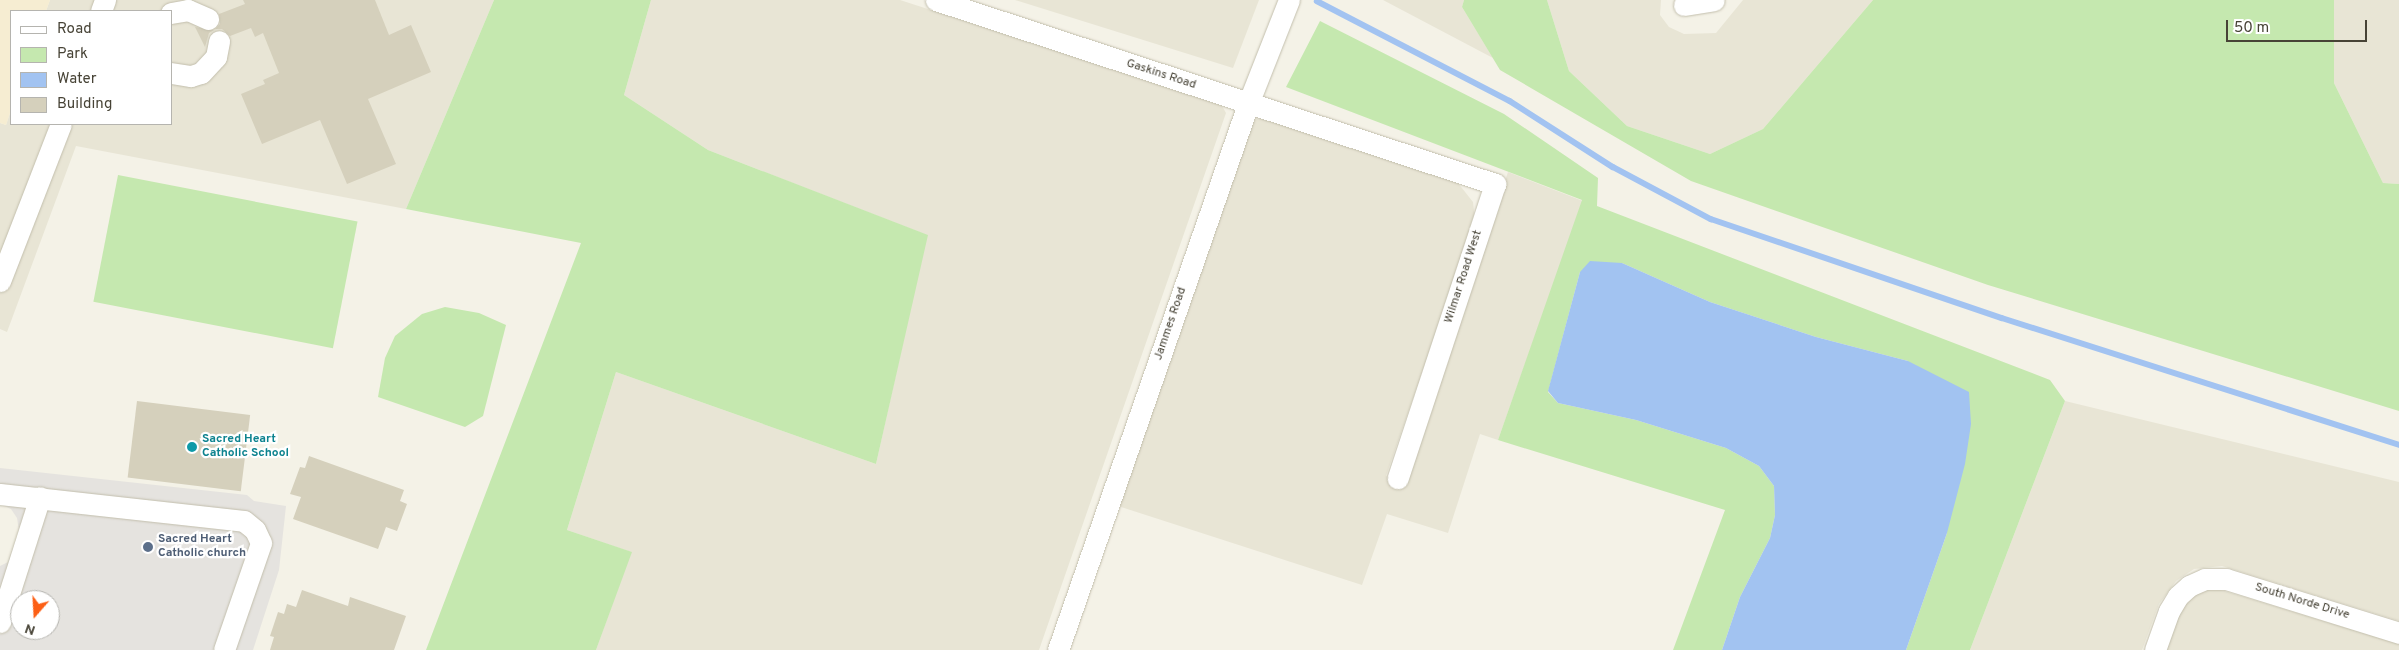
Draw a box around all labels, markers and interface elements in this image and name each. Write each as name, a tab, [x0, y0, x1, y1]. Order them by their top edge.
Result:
legend	[10, 10, 172, 125]
scale bar	[2229, 10, 2370, 42]
text: 50 m	[2234, 19, 2269, 38]
text: Road	[57, 20, 92, 39]
text: Park	[57, 45, 88, 64]
street label: Gaskins Road	[1124, 57, 1198, 93]
text: Water	[57, 70, 96, 89]
text: Building	[57, 95, 112, 114]
street label: Wilmar Road West	[1442, 229, 1486, 325]
street label: Jammes Road	[1152, 286, 1190, 362]
place label: Sacred Heart Catholic School	[202, 433, 289, 461]
marker: Sacred Heart Catholic School	[186, 441, 198, 453]
place label: Sacred Heart Catholic church	[158, 533, 246, 561]
marker: Sacred Heart Catholic church	[142, 541, 154, 553]
street label: South Norde Drive	[2253, 581, 2351, 623]
north arrow	[10, 590, 60, 640]
text: N	[23, 619, 38, 638]

